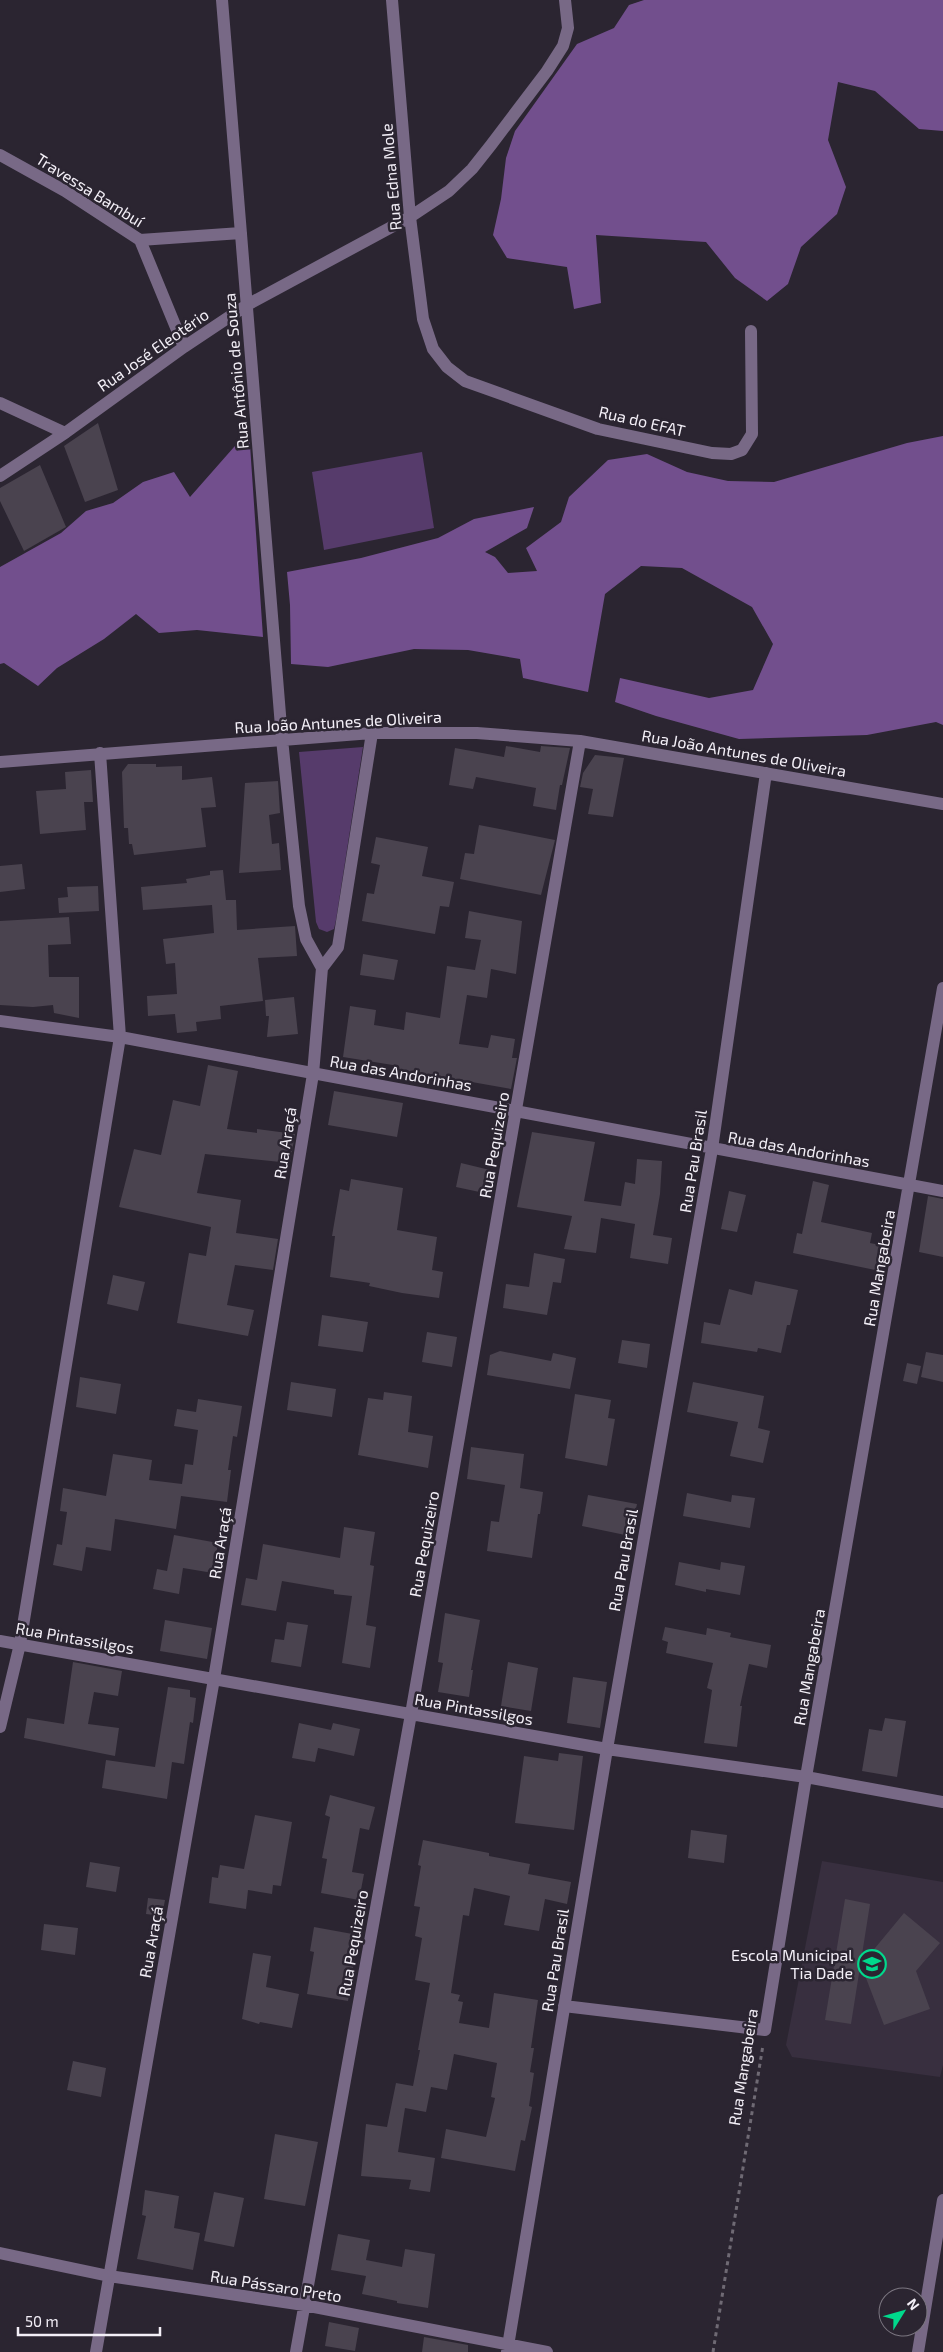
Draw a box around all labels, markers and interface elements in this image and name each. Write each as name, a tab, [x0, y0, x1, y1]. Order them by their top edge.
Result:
street label: Rua Edna Mole	[376, 123, 405, 231]
street label: Travessa Bambuí	[33, 149, 149, 231]
street label: Rua Antônio de Souza	[219, 292, 252, 450]
street label: Rua José Eleotério	[93, 304, 212, 395]
street label: Rua do EFAT	[597, 401, 687, 440]
street label: Rua João Antunes de Oliveira	[234, 707, 442, 736]
street label: Rua João Antunes de Oliveira	[640, 725, 848, 780]
street label: Rua das Andorinhas	[329, 1051, 474, 1094]
street label: Rua Pequizeiro	[475, 1090, 512, 1200]
street label: Rua Araçá	[269, 1106, 301, 1180]
street label: Rua Pau Brasil	[675, 1108, 710, 1214]
street label: Rua das Andorinhas	[727, 1127, 872, 1170]
street label: Rua Mangabeira	[859, 1208, 898, 1328]
street label: Rua Pequizeiro	[405, 1489, 442, 1599]
street label: Rua Araçá	[204, 1506, 236, 1580]
street label: Rua Pau Brasil	[604, 1507, 641, 1613]
street label: Rua Mangabeira	[789, 1607, 828, 1727]
street label: Rua Pintassilgos	[14, 1618, 136, 1657]
street label: Rua Pintassilgos	[413, 1689, 535, 1728]
street label: Rua Pequizeiro	[334, 1888, 371, 1998]
street label: Rua Araçá	[135, 1904, 167, 1980]
street label: Rua Pau Brasil	[537, 1907, 572, 2013]
place label: Escola Municipal Tia Dade	[731, 1945, 853, 1982]
school or university icon: Escola Municipal Tia Dade	[857, 1949, 887, 1979]
street label: Rua Mangabeira	[724, 2007, 761, 2127]
street label: Rua Pássaro Preto	[209, 2266, 343, 2305]
north arrow	[878, 2287, 928, 2337]
text: N	[904, 2295, 924, 2313]
scale bar	[18, 2304, 160, 2336]
text: 50 m	[25, 2312, 59, 2330]

